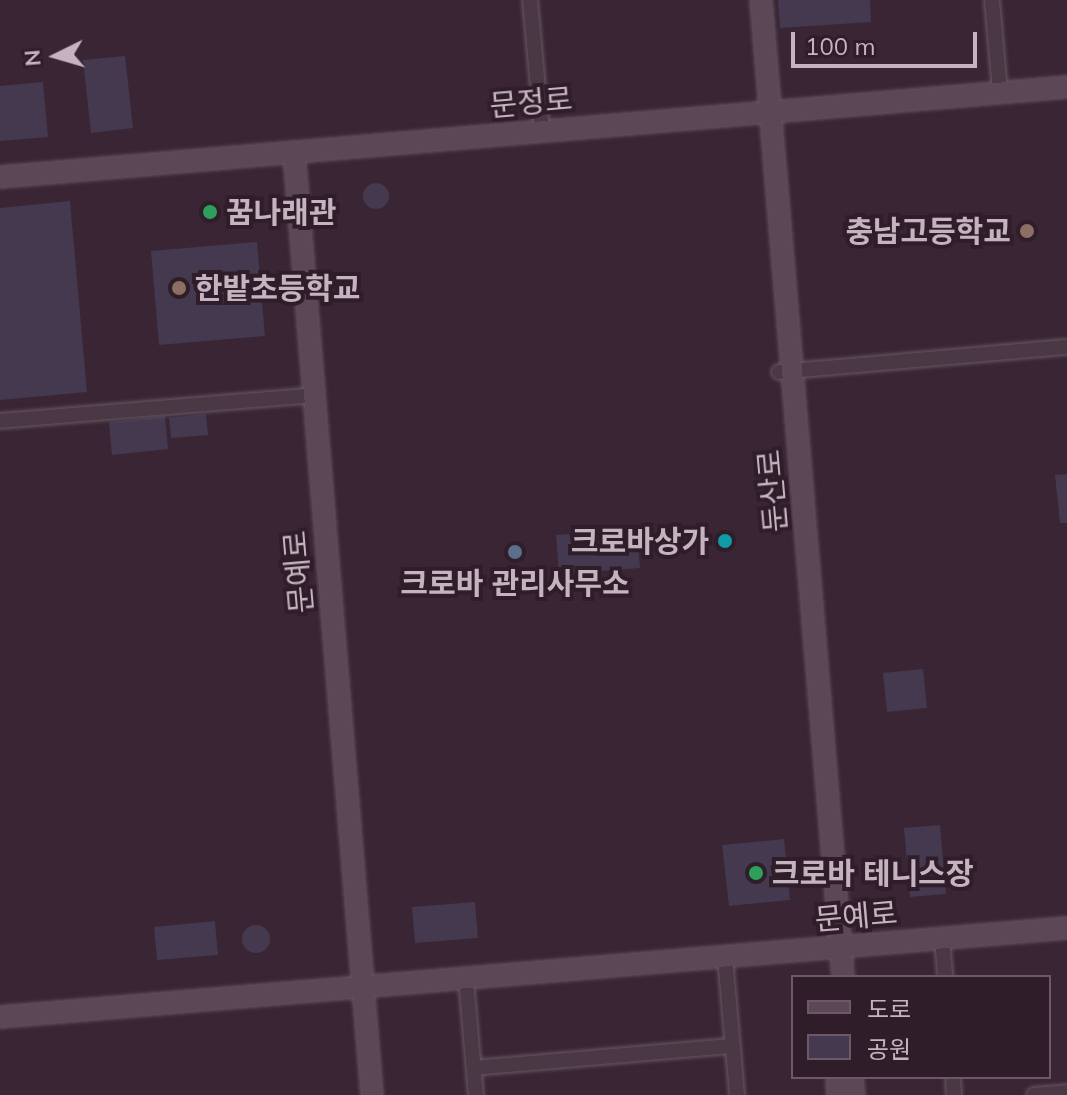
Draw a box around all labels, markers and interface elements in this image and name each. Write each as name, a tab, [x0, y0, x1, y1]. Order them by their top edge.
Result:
north arrow	[16, 16, 96, 96]
scale bar	[795, 16, 981, 66]
text: 100 m	[805, 31, 876, 61]
text: N	[17, 49, 47, 68]
street label: 문정로	[488, 80, 574, 124]
place label: 꿈나래관	[226, 194, 336, 230]
marker: 꿈나래관	[201, 203, 219, 221]
place label: 충남고등학교	[845, 213, 1011, 249]
marker: 충남고등학교	[1018, 222, 1036, 240]
place label: 한밭초등학교	[195, 270, 361, 306]
marker: 한밭초등학교	[170, 279, 188, 297]
street label: 둔산로	[750, 448, 794, 534]
place label: 크로바상가	[571, 523, 709, 559]
street label: 문예로	[276, 529, 320, 615]
marker: 크로바상가	[716, 532, 734, 550]
marker: 크로바 관리사무소	[506, 543, 524, 561]
place label: 크로바 관리사무소	[400, 565, 630, 601]
place label: 크로바 테니스장	[772, 855, 973, 891]
marker: 크로바 테니스장	[747, 864, 765, 882]
street label: 문예로	[813, 894, 899, 938]
legend	[791, 975, 1051, 1079]
text: 도로	[867, 994, 911, 1024]
text: 공원	[867, 1034, 911, 1064]

